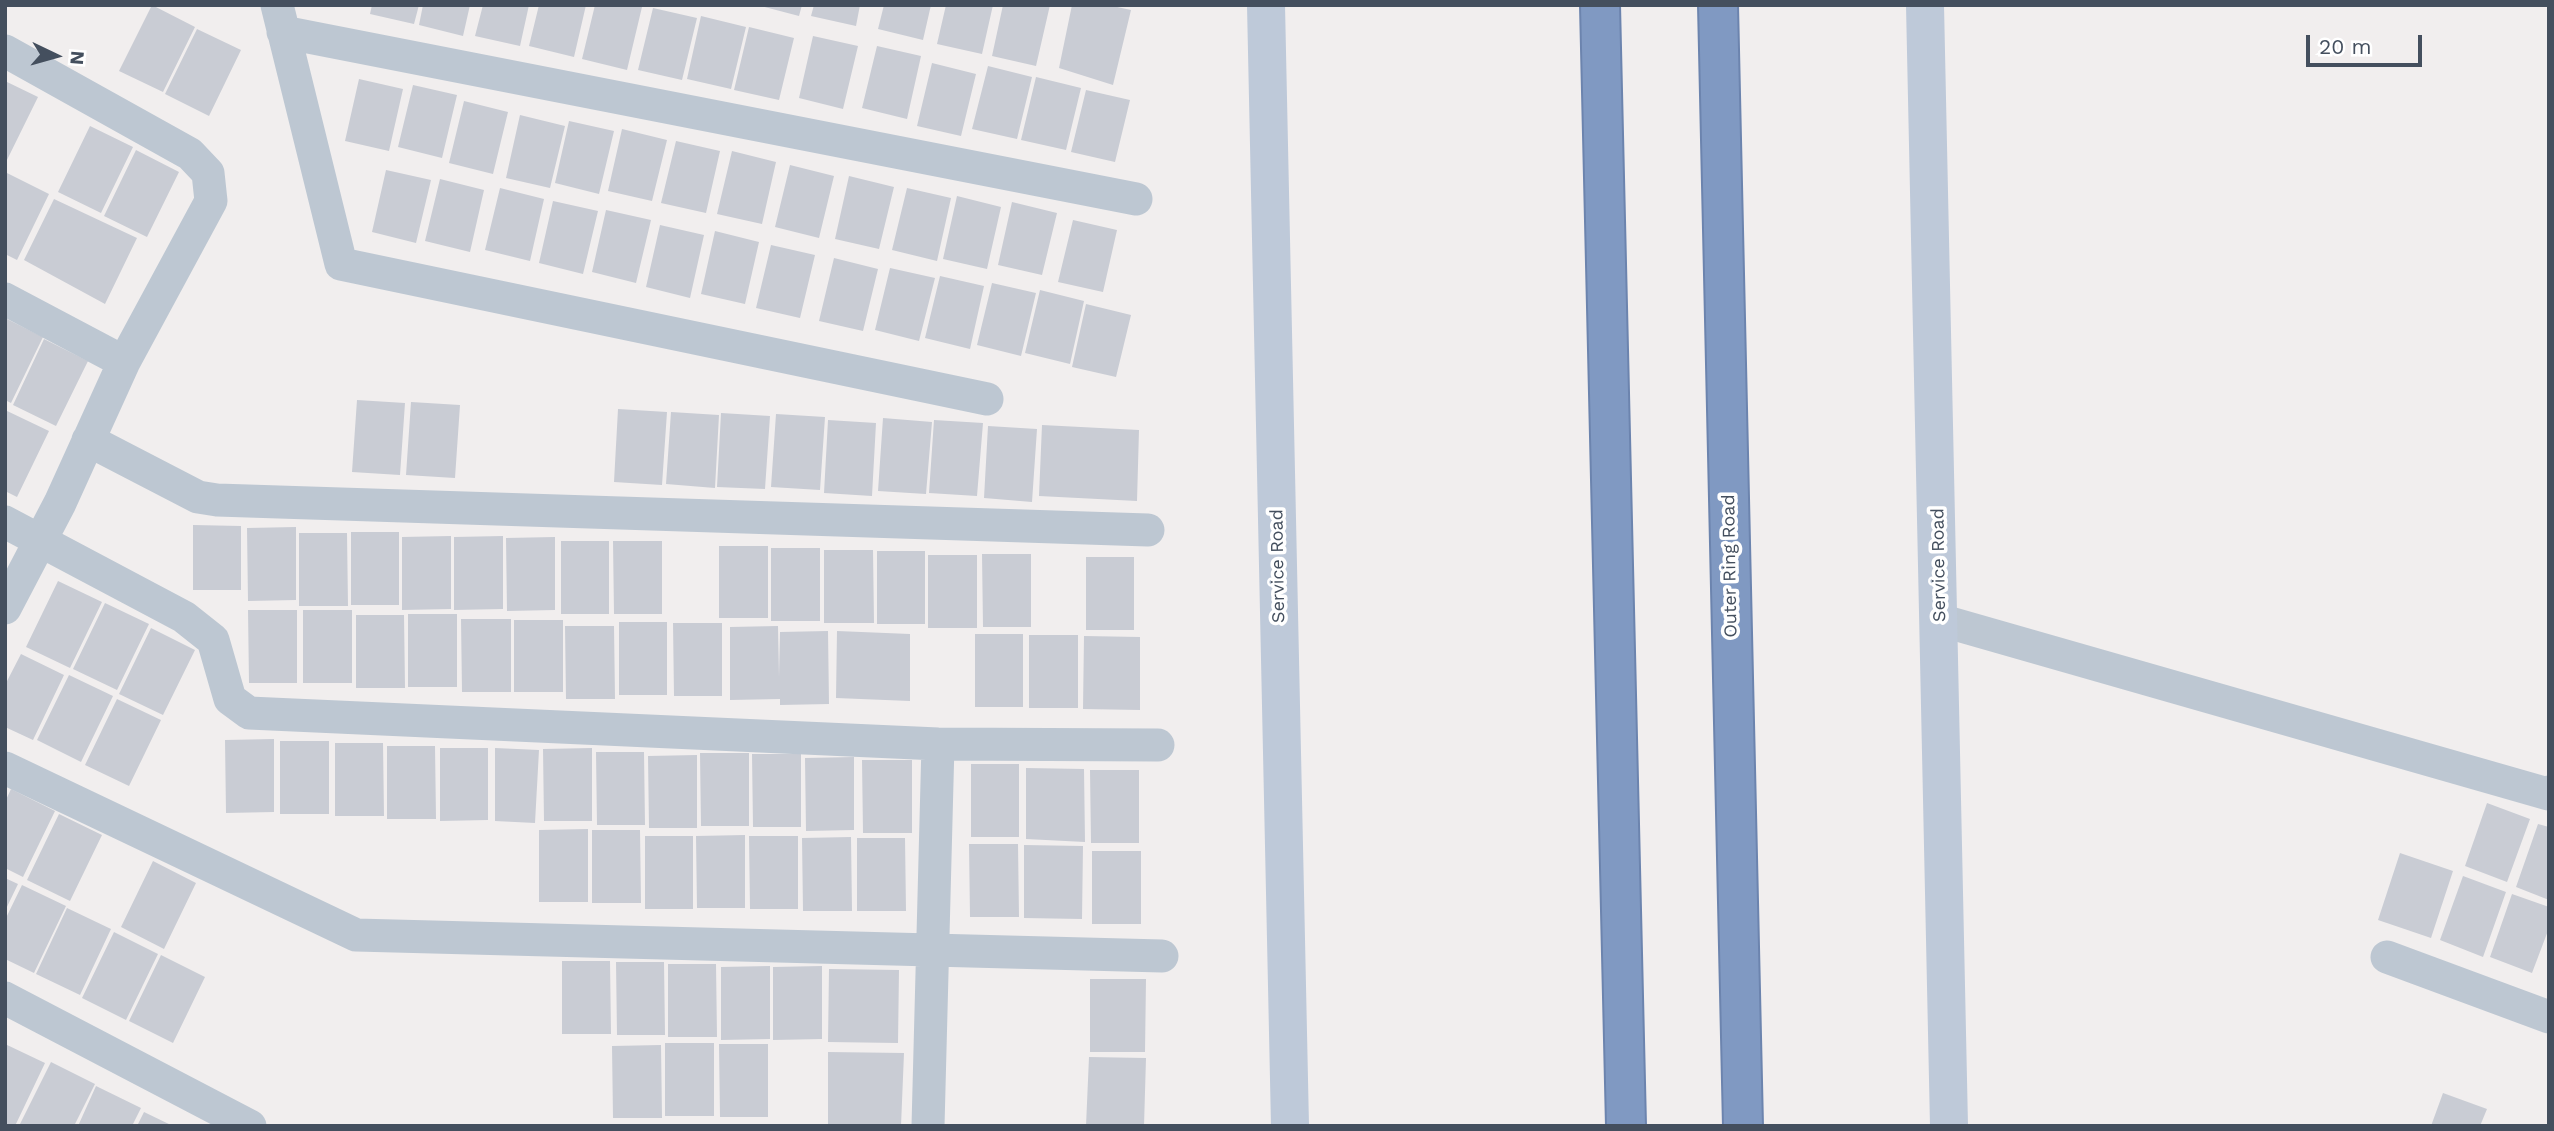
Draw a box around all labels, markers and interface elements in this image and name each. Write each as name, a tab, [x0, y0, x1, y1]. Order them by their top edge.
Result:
north arrow	[21, 21, 91, 91]
scale bar	[2309, 21, 2424, 65]
text: 20 m	[2319, 34, 2371, 59]
text: N	[65, 50, 89, 66]
street label: Outer Ring Road	[1718, 494, 1742, 638]
street label: Service Road	[1927, 508, 1951, 622]
street label: Service Road	[1266, 509, 1290, 623]

